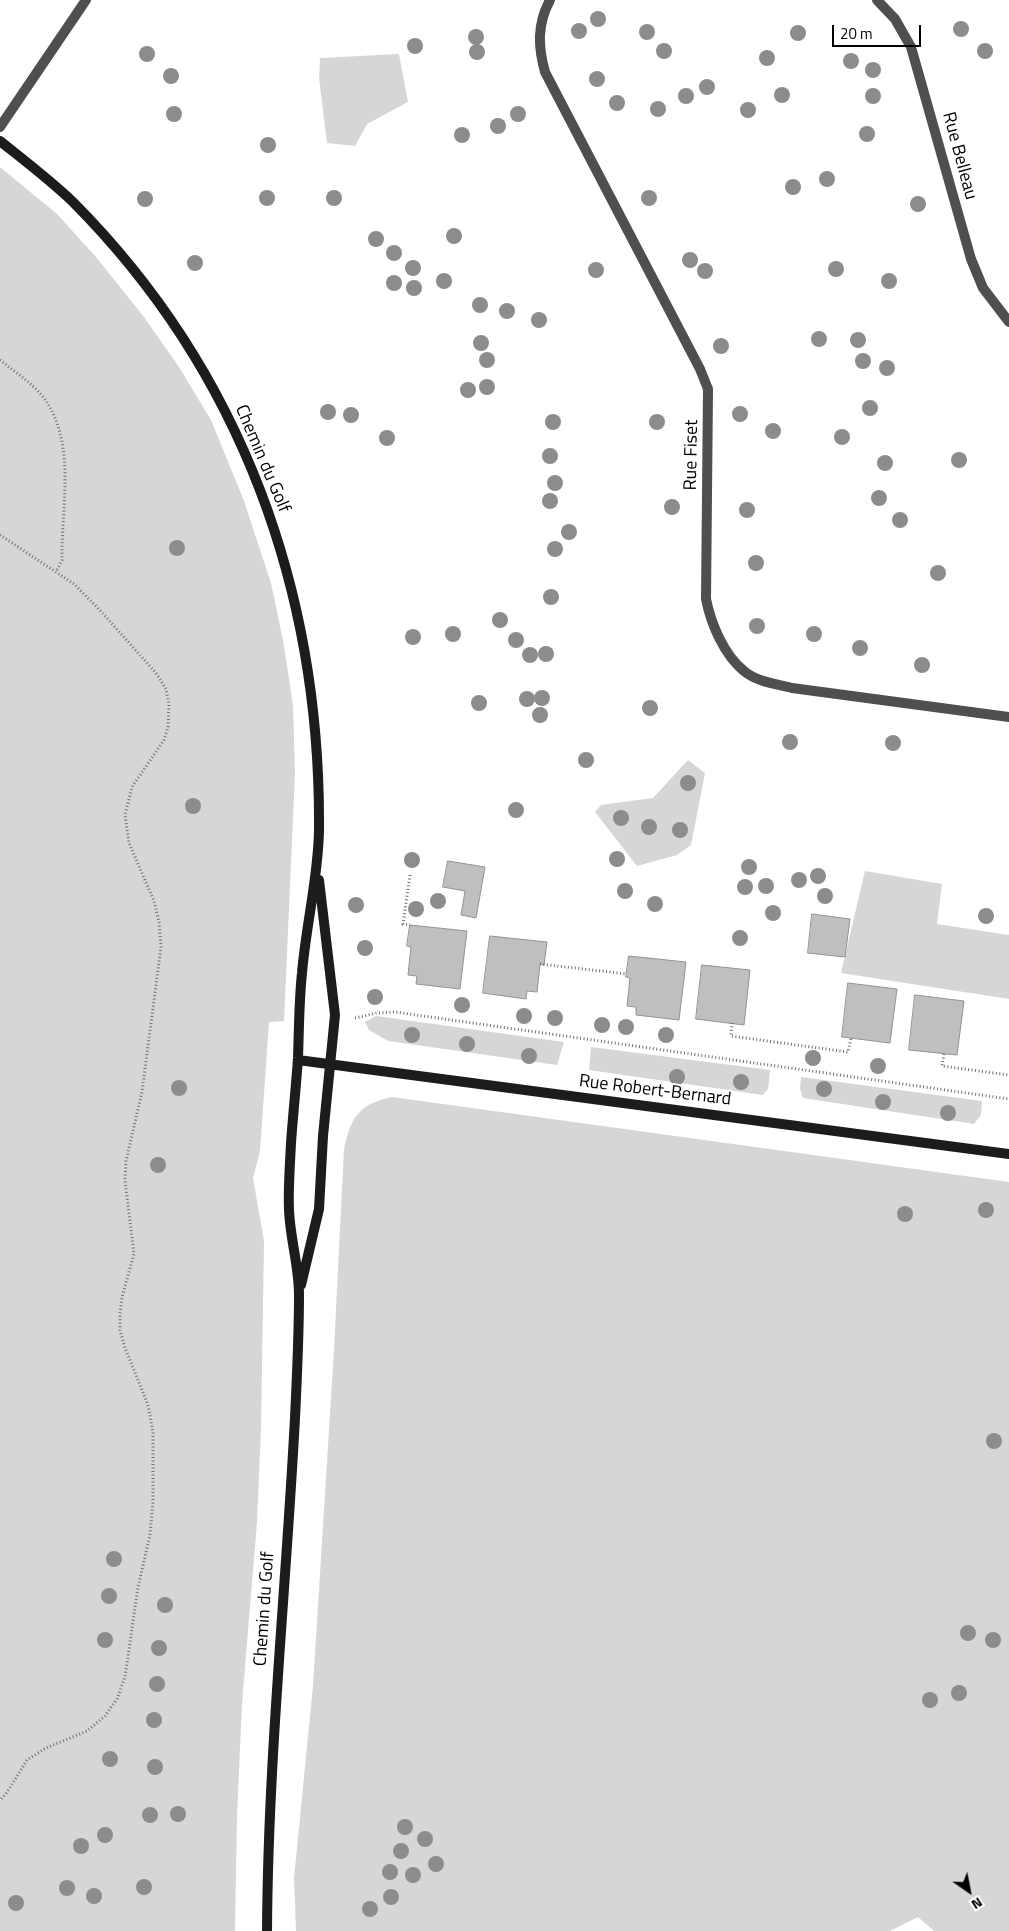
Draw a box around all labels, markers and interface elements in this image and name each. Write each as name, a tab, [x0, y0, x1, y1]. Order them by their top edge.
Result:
scale bar	[834, 15, 923, 47]
text: 20 m	[840, 22, 873, 45]
street label: Rue Belleau	[937, 110, 981, 202]
street label: Chemin du Golf	[230, 402, 294, 516]
street label: Rue Fiset	[681, 419, 703, 491]
street label: Rue Robert-Bernard	[578, 1071, 732, 1111]
street label: Chemin du Golf	[250, 1551, 280, 1667]
north arrow	[944, 1866, 994, 1916]
text: N	[968, 1893, 987, 1915]

